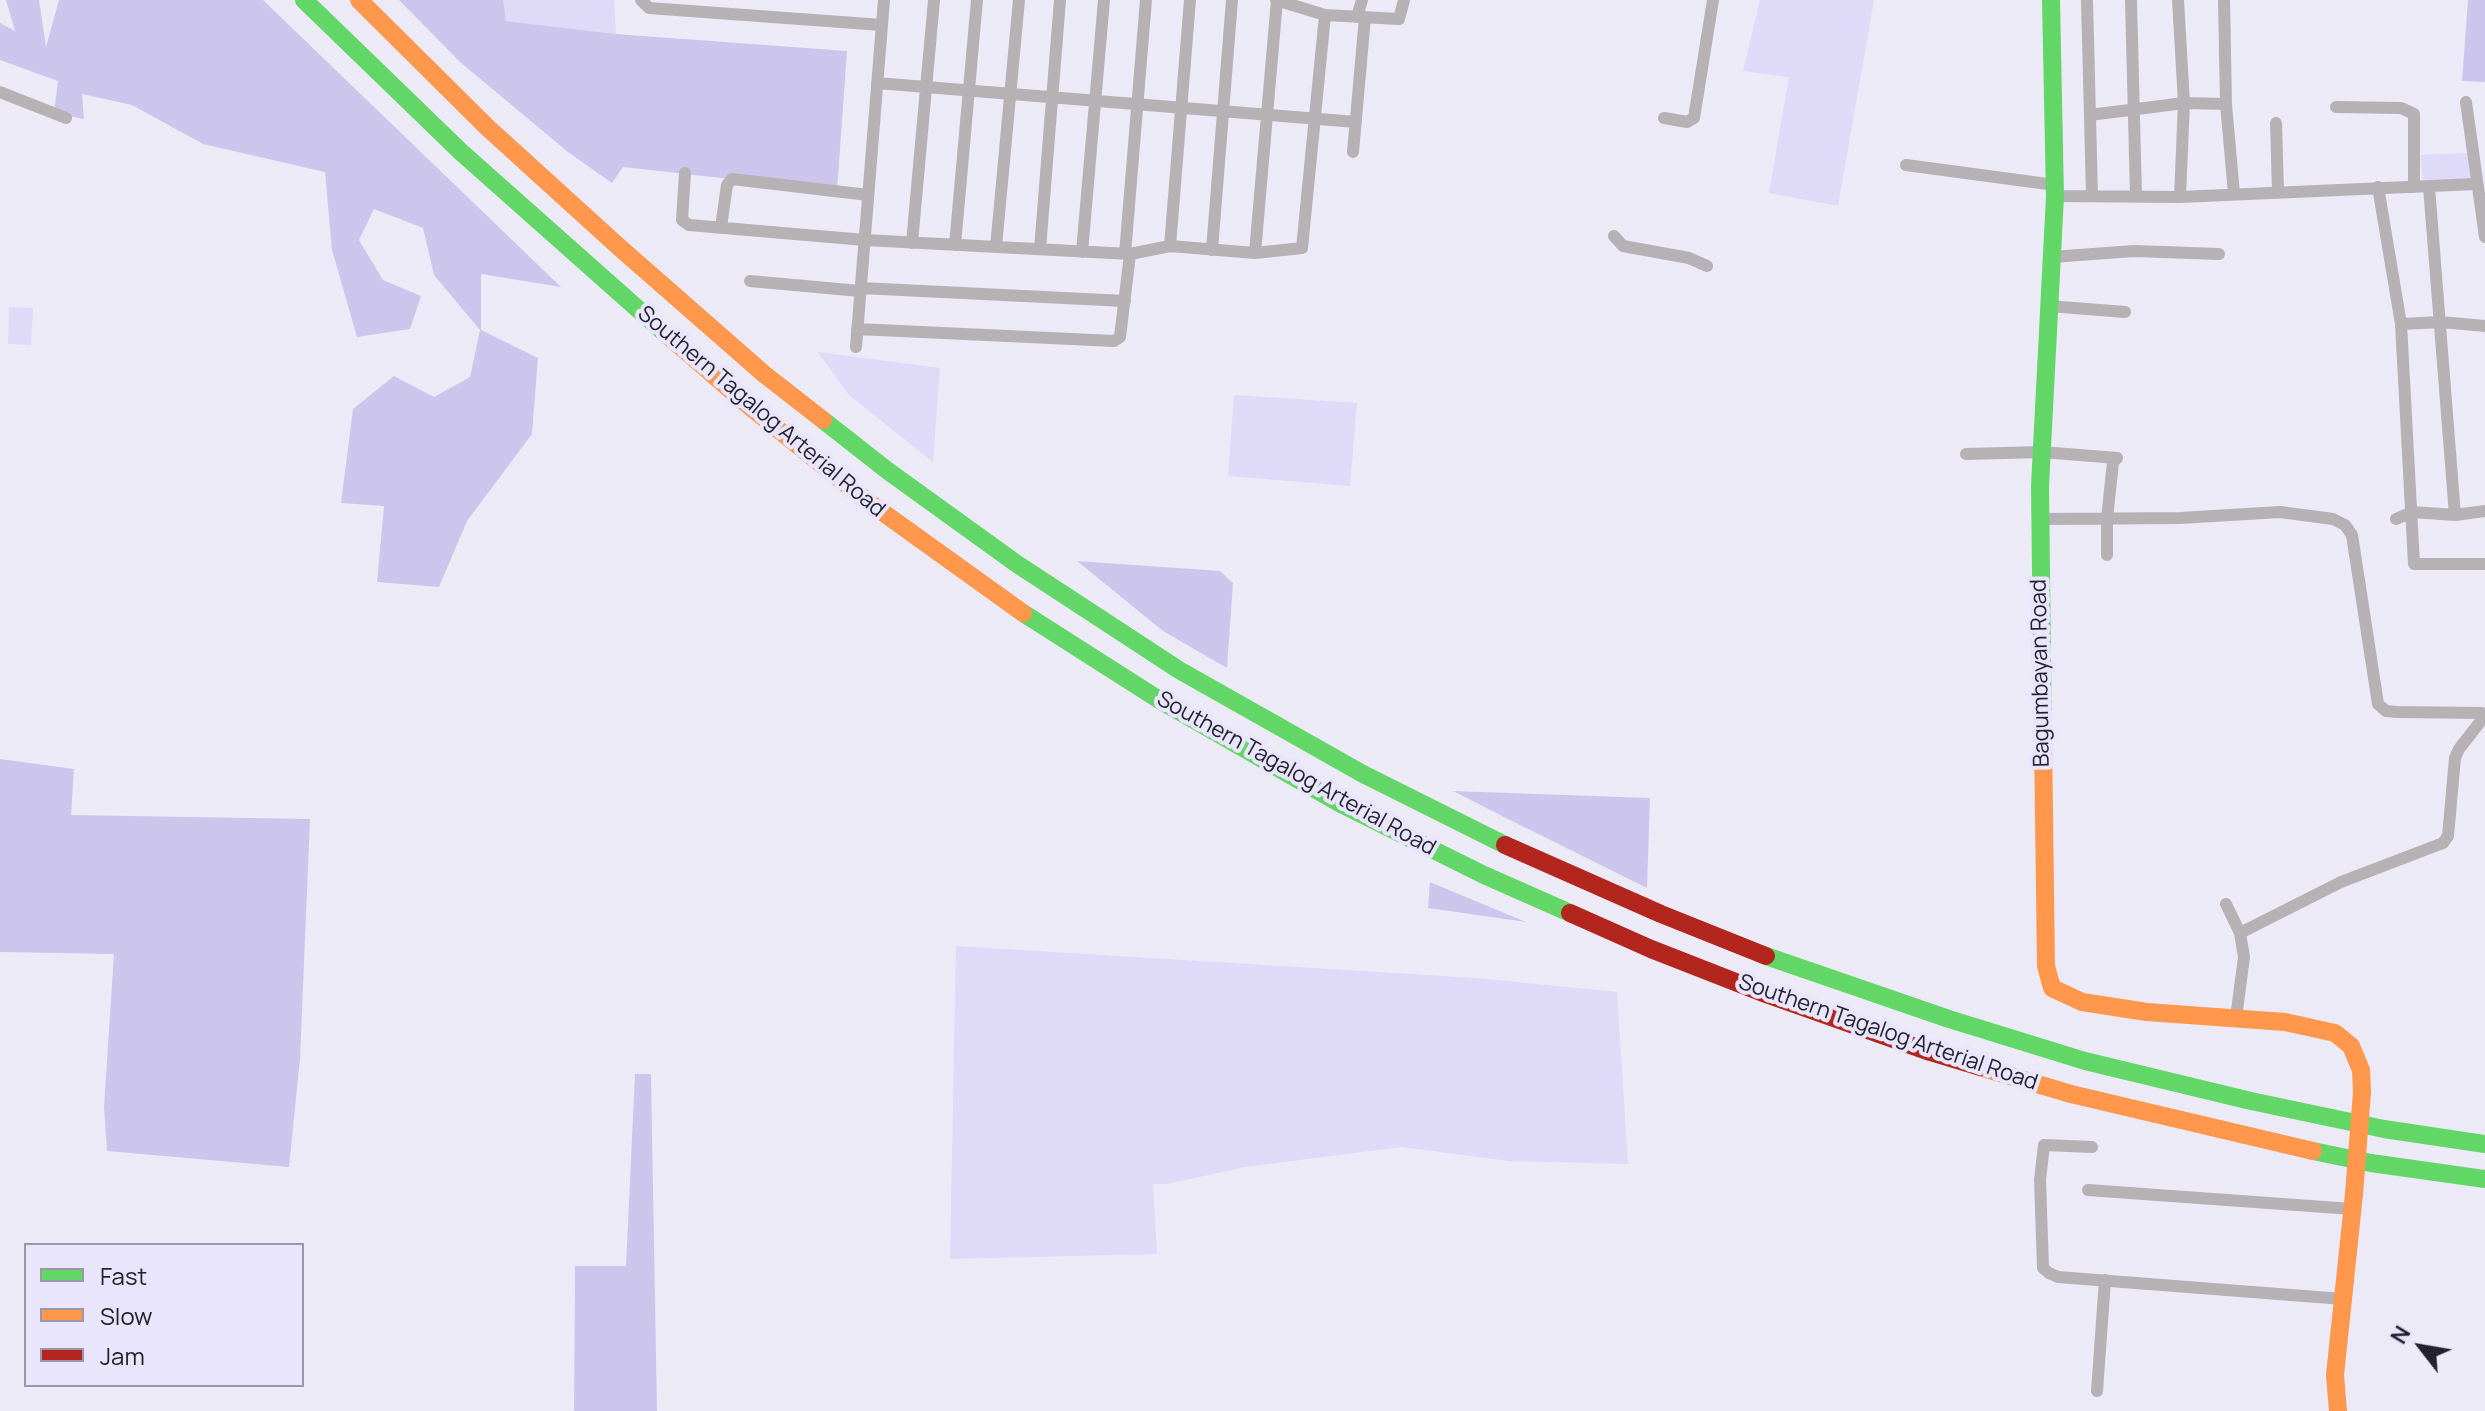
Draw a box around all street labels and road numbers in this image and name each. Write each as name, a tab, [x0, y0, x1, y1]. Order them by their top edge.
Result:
street label: Southern Tagalog Arterial Road	[632, 301, 890, 523]
street label: Bagumbayan Road	[2026, 579, 2056, 767]
street label: Southern Tagalog Arterial Road	[1152, 686, 1440, 862]
street label: Southern Tagalog Arterial Road	[1735, 969, 2041, 1097]

